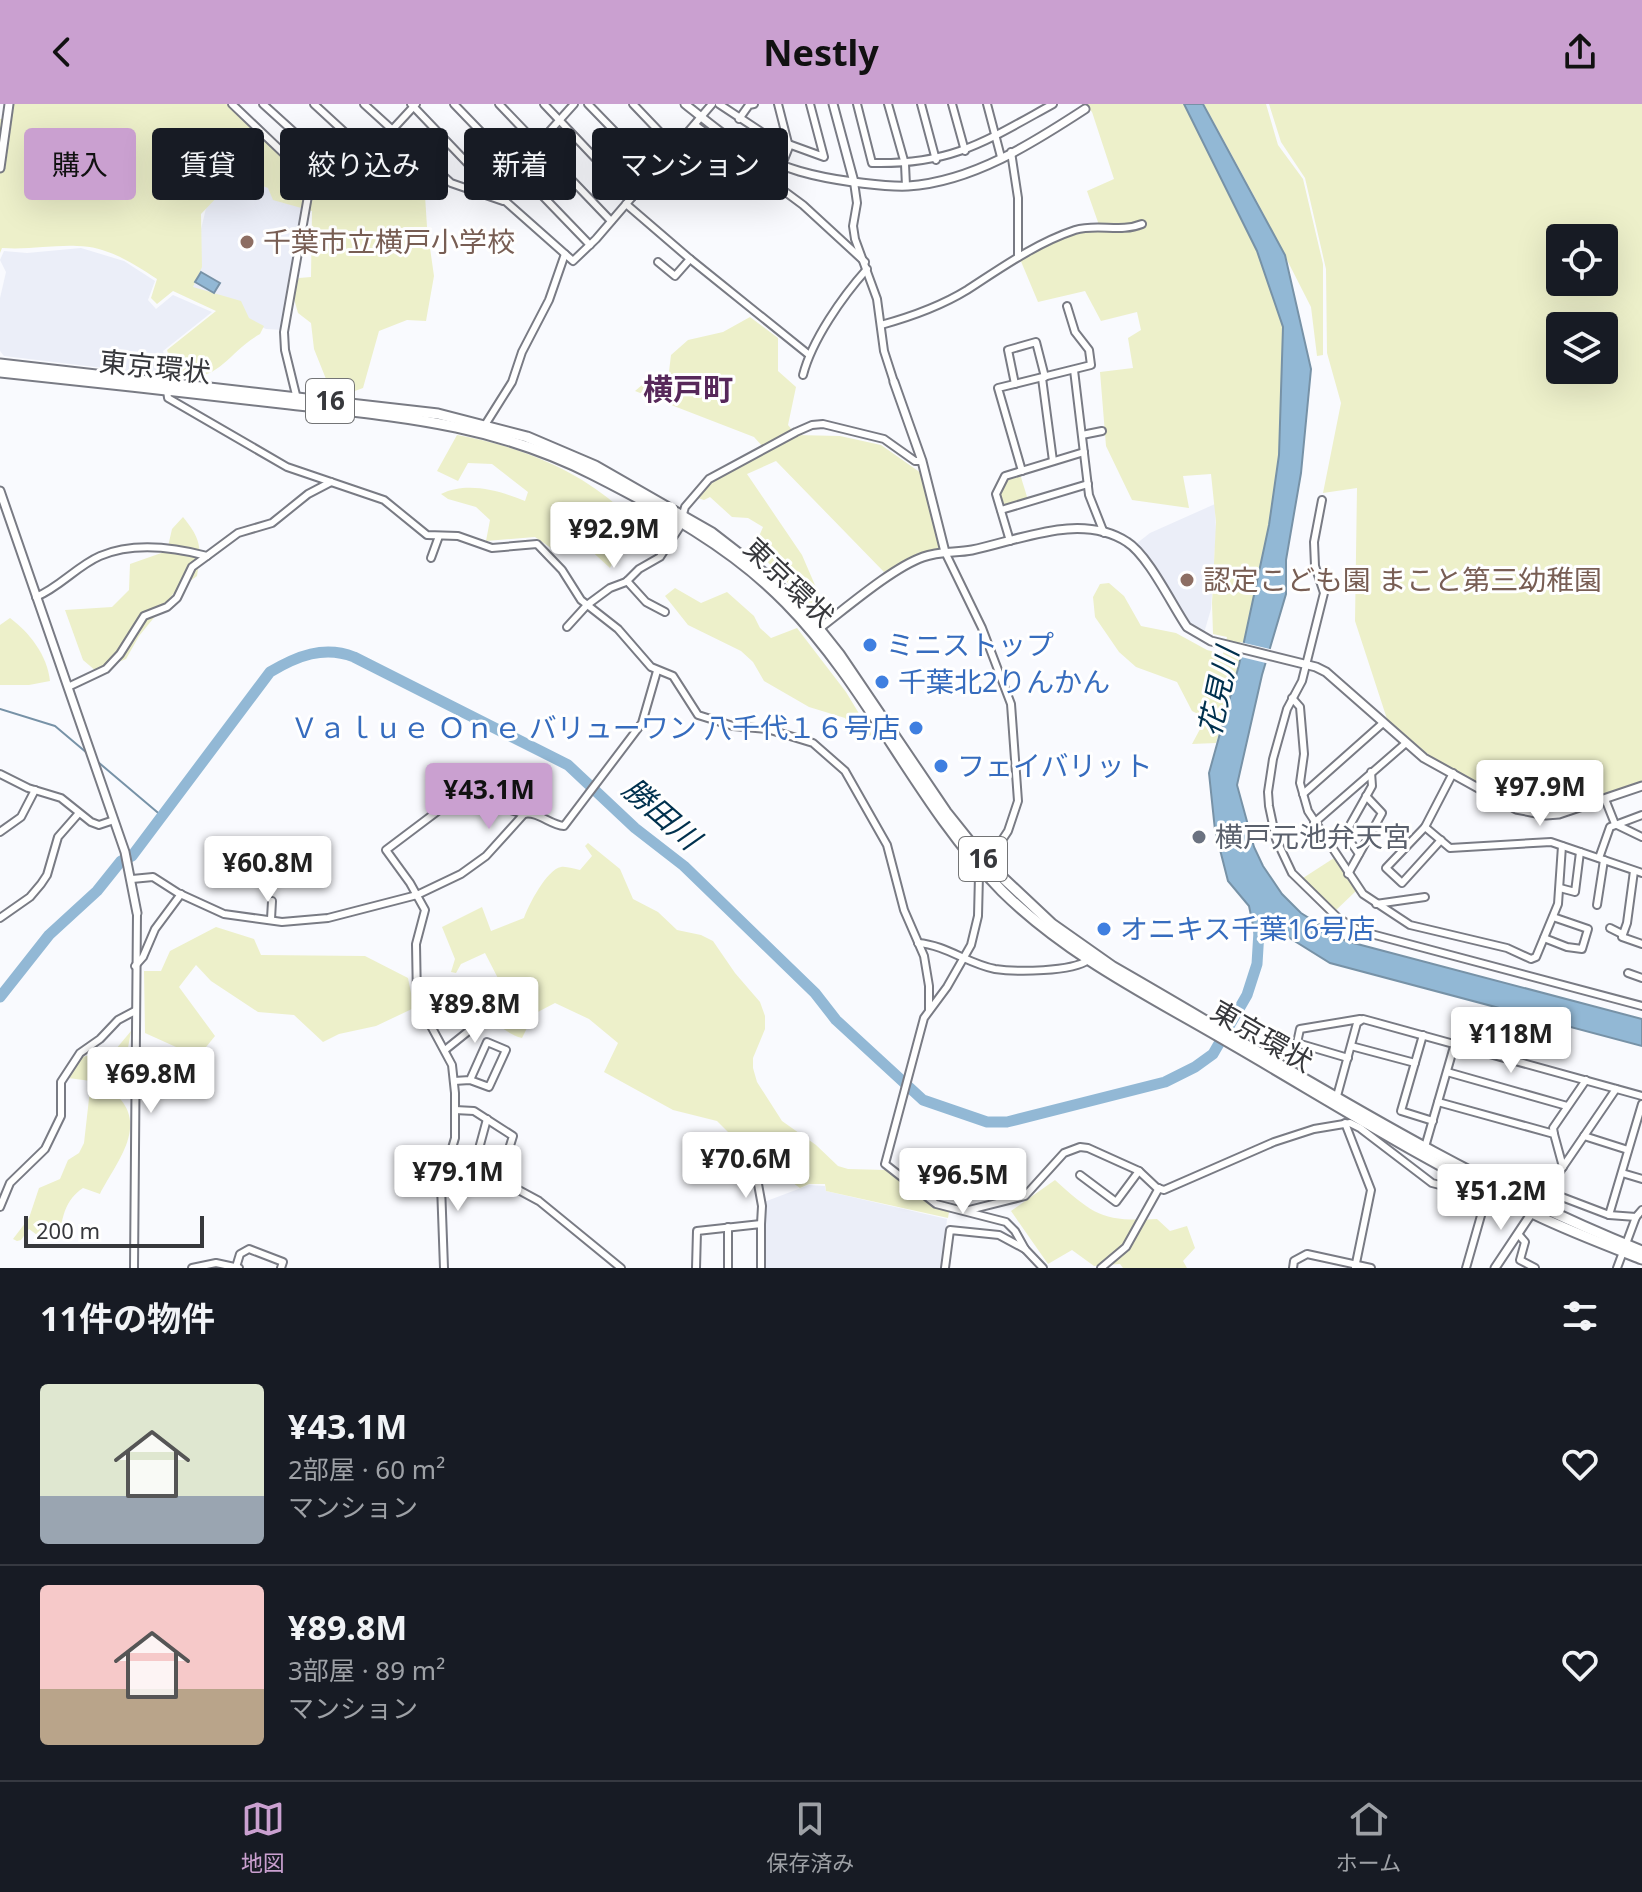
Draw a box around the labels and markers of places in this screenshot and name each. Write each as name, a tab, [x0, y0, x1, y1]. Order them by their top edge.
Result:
place label: 千葉市立横戸小学校	[263, 222, 515, 260]
marker: 千葉市立横戸小学校	[238, 233, 256, 251]
pin: ¥92.9M	[549, 502, 679, 570]
place label: 認定こども園 まこと第三幼稚園	[1203, 560, 1602, 598]
marker: 認定こども園 まこと第三幼稚園	[1178, 571, 1196, 589]
place label: ミニストップ	[886, 625, 1054, 663]
marker: ミニストップ	[861, 636, 879, 654]
place label: 千葉北2りんかん	[898, 662, 1110, 700]
marker: 千葉北2りんかん	[873, 673, 891, 691]
place label: Ｖａｌｕｅ Ｏｎｅ バリューワン 八千代１６号店	[290, 708, 900, 746]
marker: Ｖａｌｕｅ Ｏｎｅ バリューワン 八千代１６号店	[907, 719, 925, 737]
place label: フェイバリット	[957, 746, 1152, 784]
marker: フェイバリット	[932, 757, 950, 775]
pin: ¥97.9M	[1475, 760, 1605, 828]
pin: ¥43.1M	[424, 763, 554, 831]
place label: 横戸元池弁天宮	[1215, 817, 1411, 855]
marker: 横戸元池弁天宮	[1190, 828, 1208, 846]
pin: ¥60.8M	[203, 836, 333, 904]
place label: オニキス千葉16号店	[1120, 909, 1375, 947]
marker: オニキス千葉16号店	[1095, 920, 1113, 938]
pin: ¥89.8M	[410, 977, 540, 1045]
pin: ¥118M	[1455, 1007, 1567, 1075]
pin: ¥69.8M	[86, 1047, 216, 1115]
pin: ¥70.6M	[681, 1132, 811, 1200]
pin: ¥79.1M	[393, 1145, 523, 1213]
pin: ¥96.5M	[898, 1148, 1028, 1216]
pin: ¥51.2M	[1436, 1164, 1566, 1232]

